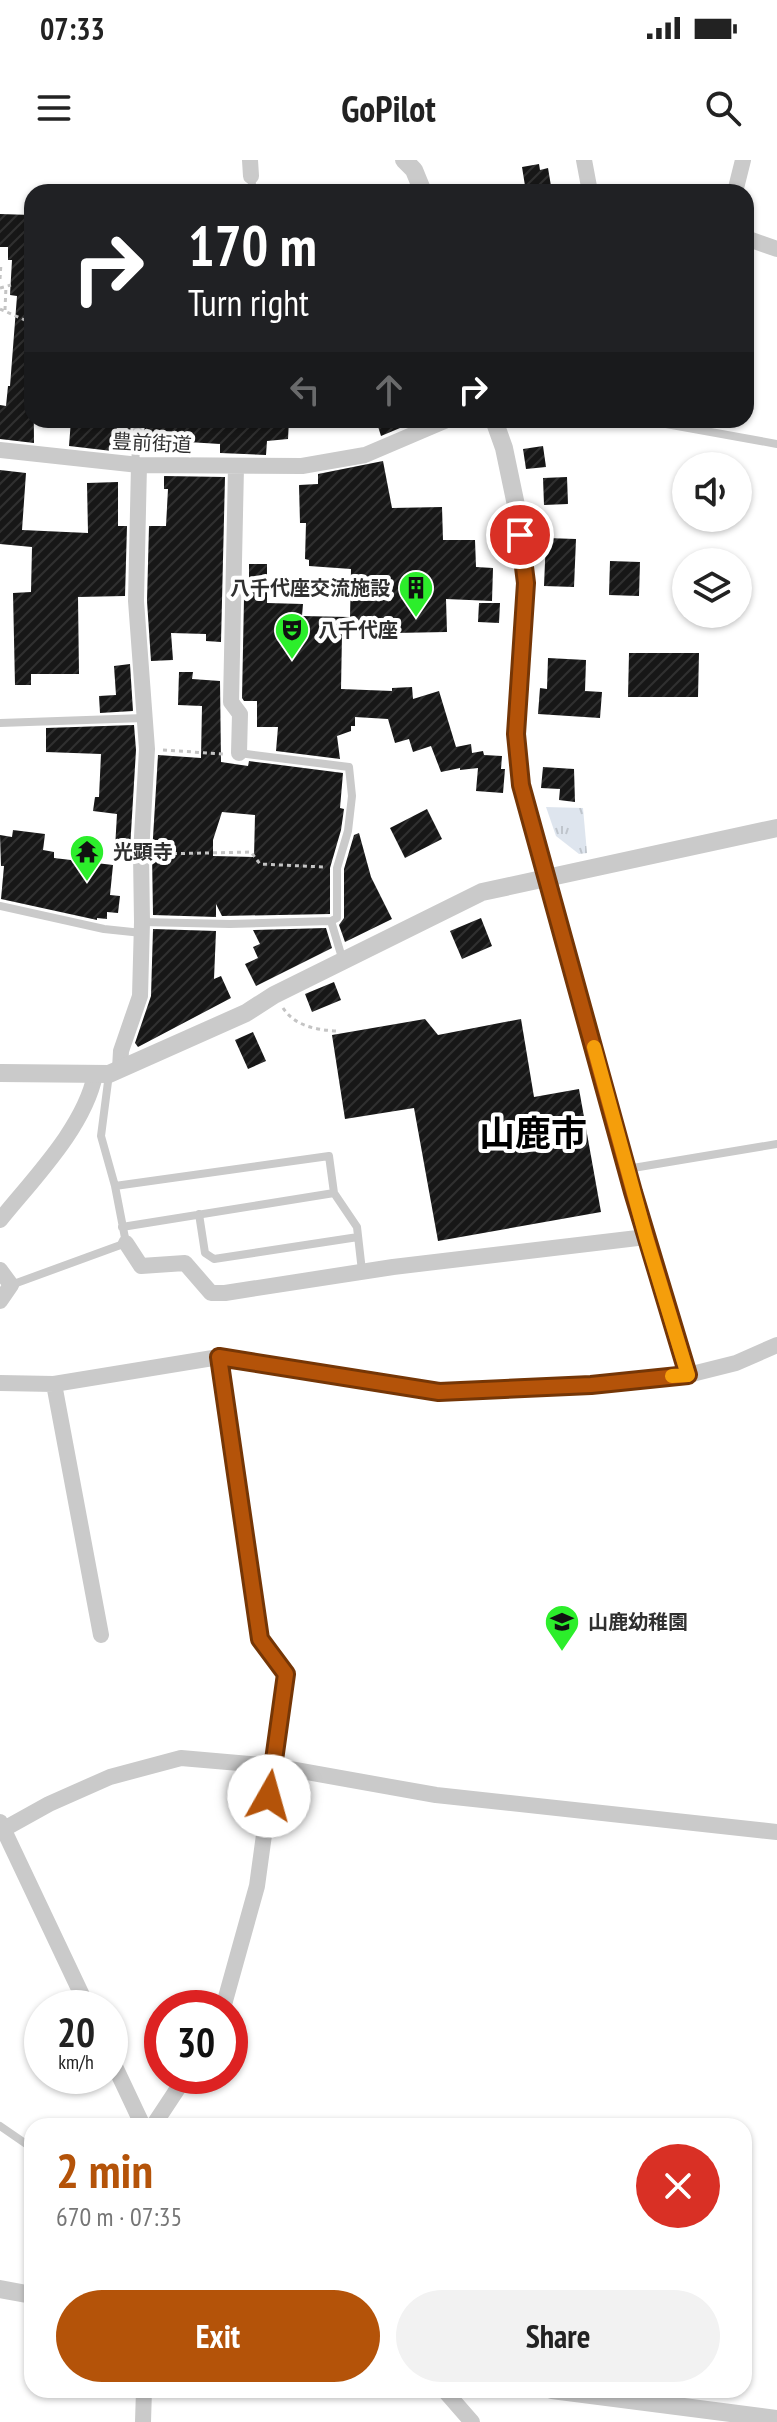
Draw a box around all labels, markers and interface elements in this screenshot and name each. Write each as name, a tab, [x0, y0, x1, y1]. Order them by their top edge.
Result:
text: 07:33	[40, 9, 105, 48]
text: GoPilot	[341, 85, 436, 132]
icon: menu	[32, 86, 76, 130]
icon: search	[701, 86, 745, 130]
text: 170 m	[188, 209, 317, 281]
icon: right	[56, 216, 160, 320]
text: Turn right	[188, 279, 309, 326]
icon: left	[283, 368, 327, 412]
icon: ahead	[367, 368, 411, 412]
icon: right	[451, 368, 495, 412]
street label: 豊前街道	[111, 428, 193, 458]
map controls	[672, 452, 752, 628]
button: sound	[672, 452, 752, 532]
pin	[486, 501, 554, 569]
icon: arrive	[498, 513, 542, 557]
button: layers	[672, 548, 752, 628]
building icon: 八千代座交流施設	[397, 569, 435, 619]
place label: 八千代座交流施設	[230, 575, 390, 601]
theatre icon: 八千代座	[273, 611, 311, 661]
place label: 八千代座	[318, 617, 398, 643]
temple icon: 光顕寺	[68, 833, 106, 883]
place label: 光顕寺	[113, 839, 173, 865]
district label: 山鹿市	[479, 1109, 587, 1156]
school or university icon: 山鹿幼稚園	[543, 1603, 581, 1653]
place label: 山鹿幼稚園	[588, 1609, 688, 1635]
position arrow	[227, 1754, 311, 1838]
speed limit sign: 30	[144, 1990, 248, 2094]
text: 20	[57, 2006, 95, 2058]
text: km/h	[58, 2049, 94, 2075]
text: 2 min	[56, 2139, 153, 2201]
button: close	[636, 2144, 720, 2228]
text: 670 m · 07:35	[56, 2200, 182, 2233]
button: Exit	[56, 2290, 380, 2382]
button: Share	[396, 2290, 720, 2382]

